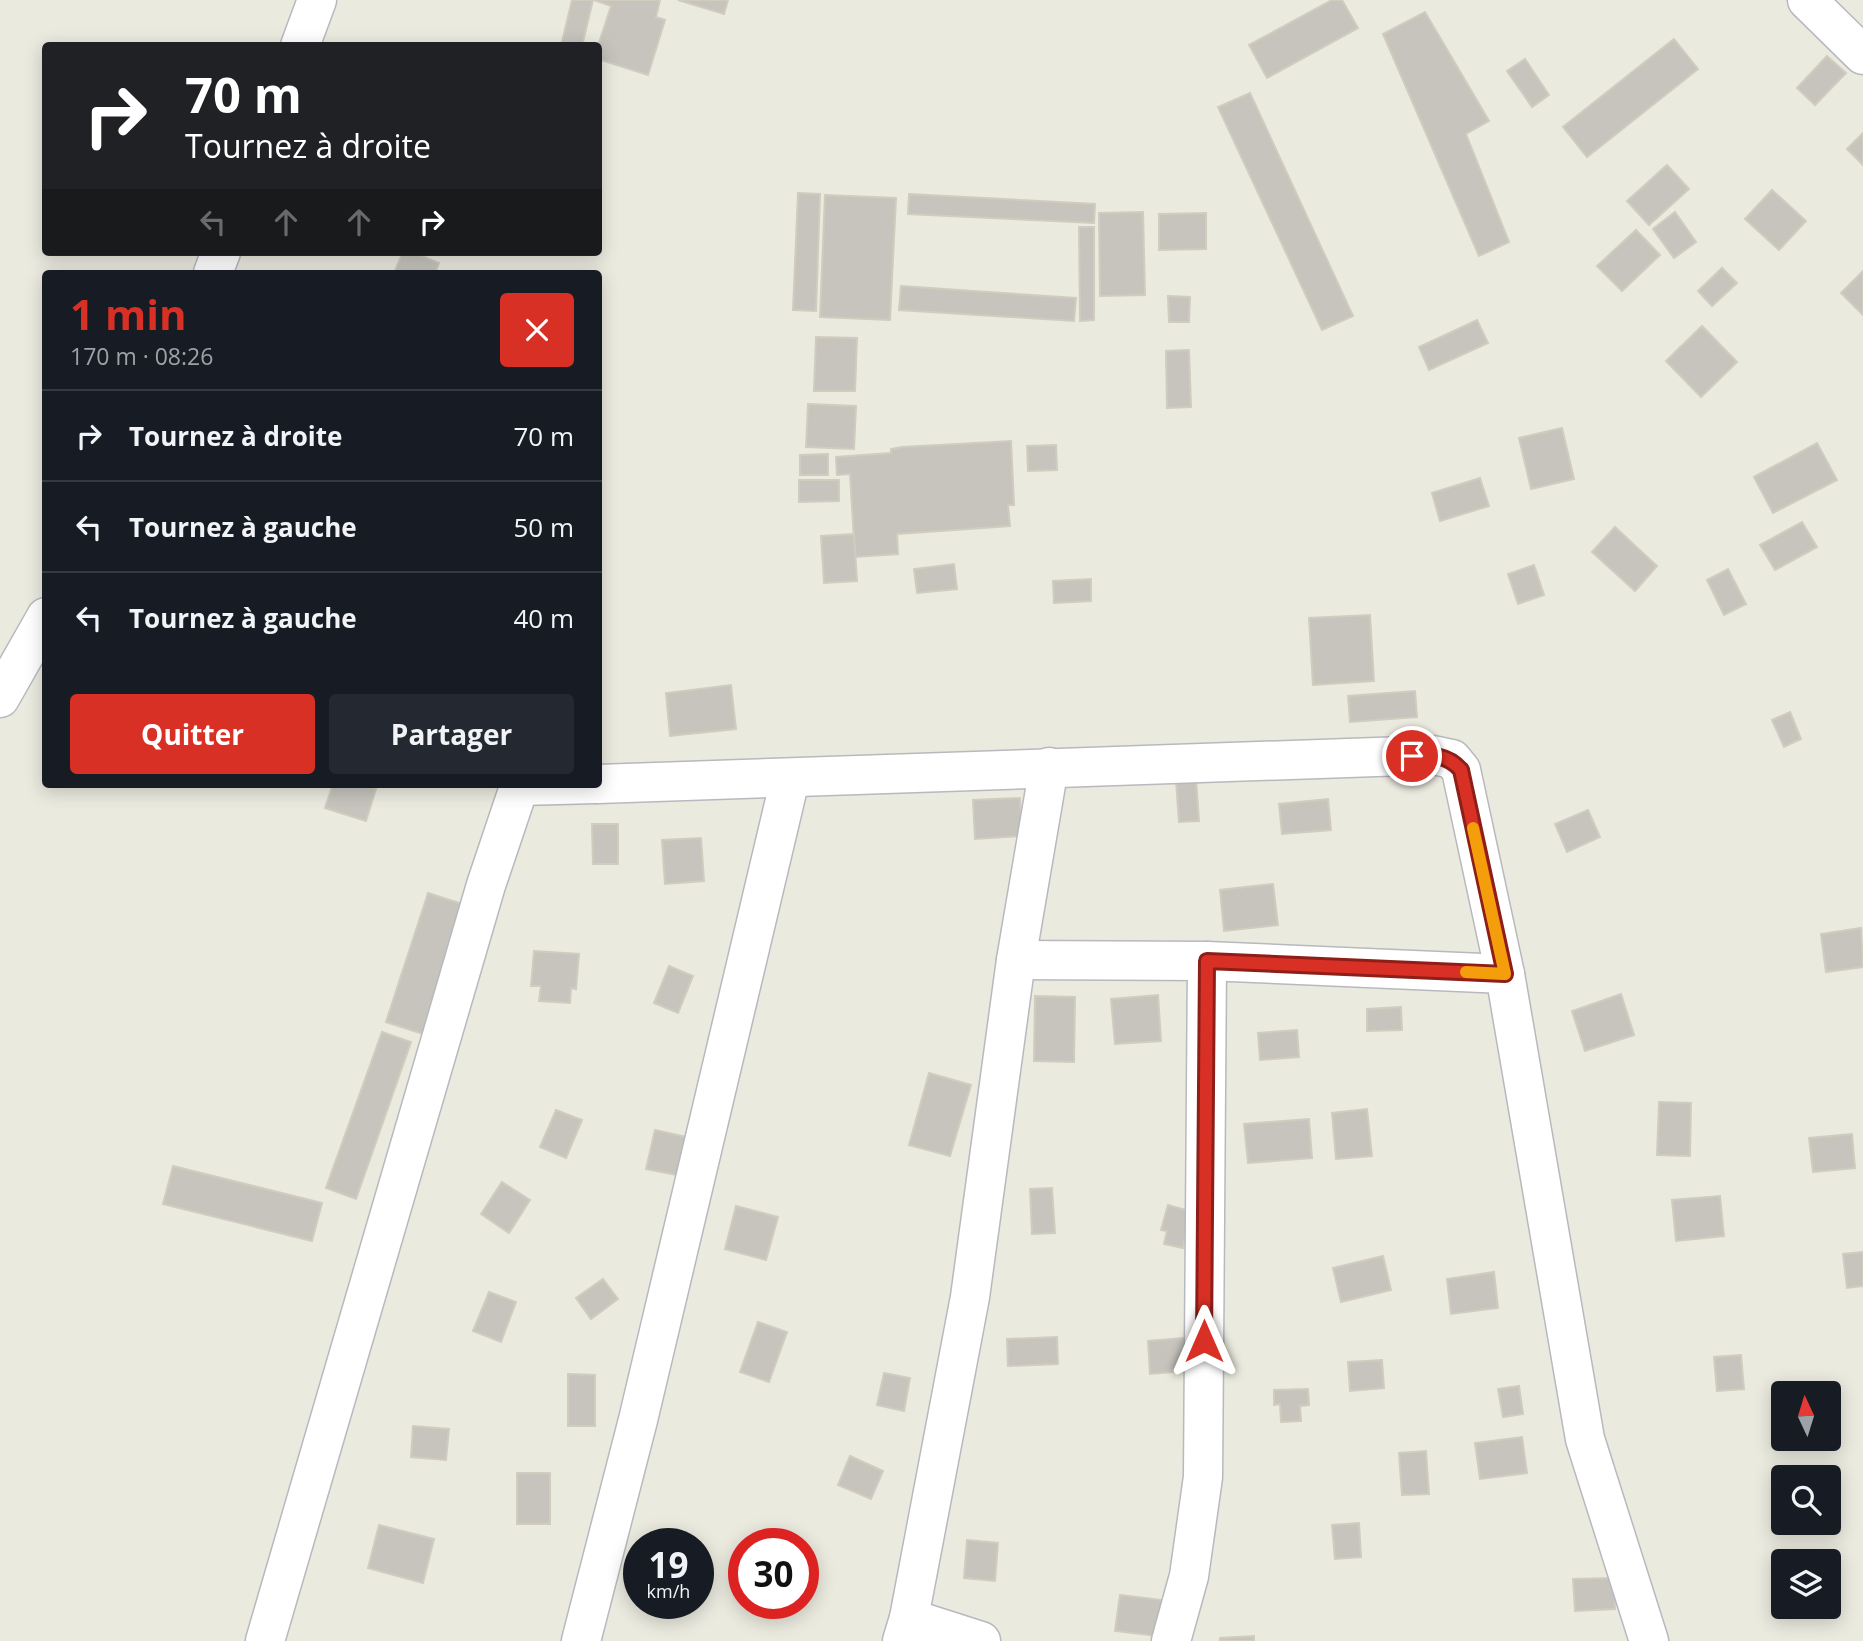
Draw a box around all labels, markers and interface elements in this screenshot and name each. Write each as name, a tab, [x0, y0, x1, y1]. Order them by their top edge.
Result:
text: 70 m	[185, 61, 302, 127]
icon: right	[70, 70, 161, 161]
text: Tournez à droite	[185, 124, 431, 167]
icon: left	[194, 203, 232, 241]
icon: ahead	[267, 203, 305, 241]
icon: ahead	[340, 203, 378, 241]
icon: right	[413, 203, 451, 241]
text: 1 min	[70, 285, 187, 342]
button: close	[500, 293, 574, 367]
text: 170 m · 08:26	[70, 340, 213, 372]
icon: right	[70, 417, 108, 455]
text: Tournez à droite	[129, 418, 342, 454]
text: 70 m	[513, 418, 574, 454]
icon: left	[70, 508, 108, 546]
text: Tournez à gauche	[129, 509, 357, 545]
text: 50 m	[513, 509, 574, 545]
icon: left	[70, 599, 108, 637]
text: Tournez à gauche	[129, 600, 357, 636]
text: 40 m	[513, 600, 574, 636]
button: Quitter	[70, 694, 315, 774]
button: Partager	[329, 694, 574, 774]
pin	[1382, 726, 1442, 786]
icon: arrive	[1393, 737, 1431, 775]
position arrow	[1167, 1304, 1241, 1378]
north arrow	[1771, 1381, 1841, 1451]
map controls	[1771, 1381, 1841, 1619]
button: search	[1771, 1465, 1841, 1535]
speed limit sign: 30	[728, 1528, 819, 1619]
text: 19	[648, 1541, 689, 1588]
button: layers	[1771, 1549, 1841, 1619]
text: km/h	[647, 1579, 690, 1603]

